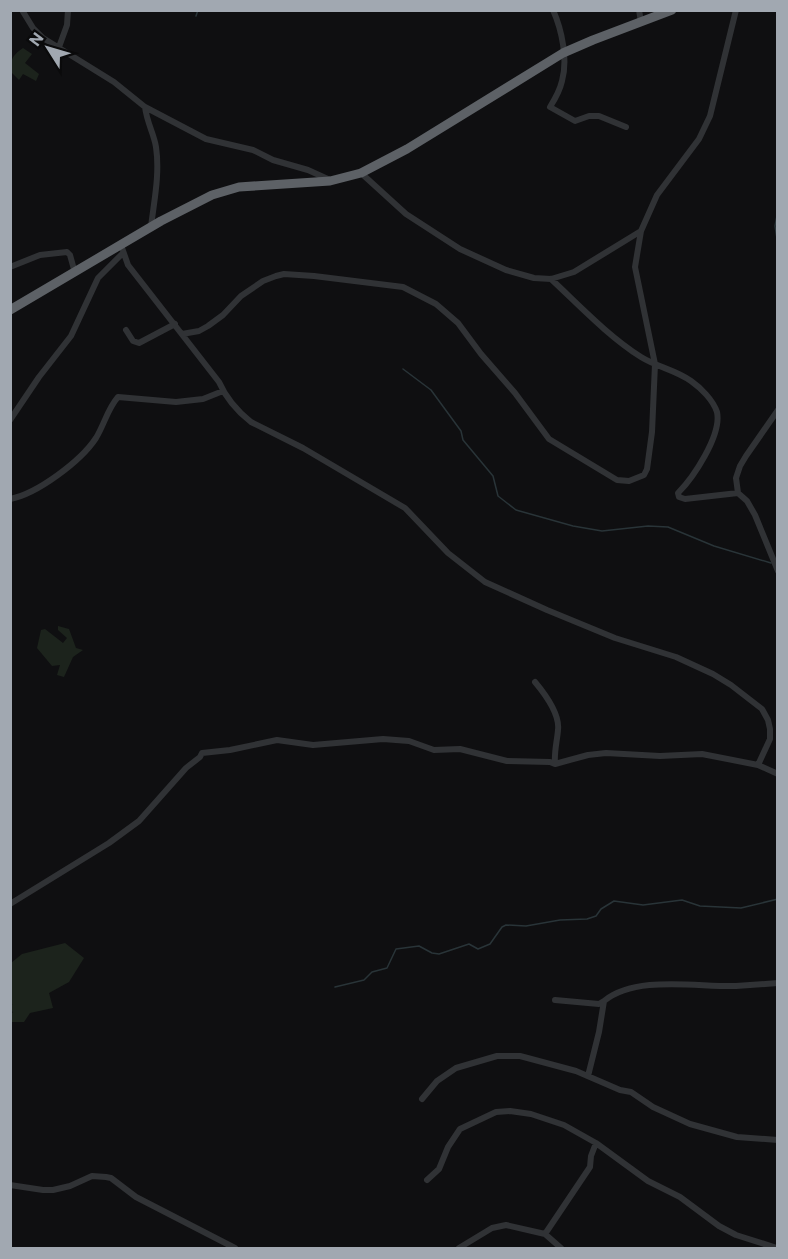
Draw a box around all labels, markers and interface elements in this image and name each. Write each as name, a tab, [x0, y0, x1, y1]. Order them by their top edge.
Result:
north arrow	[18, 18, 78, 78]
text: N	[24, 28, 47, 49]

